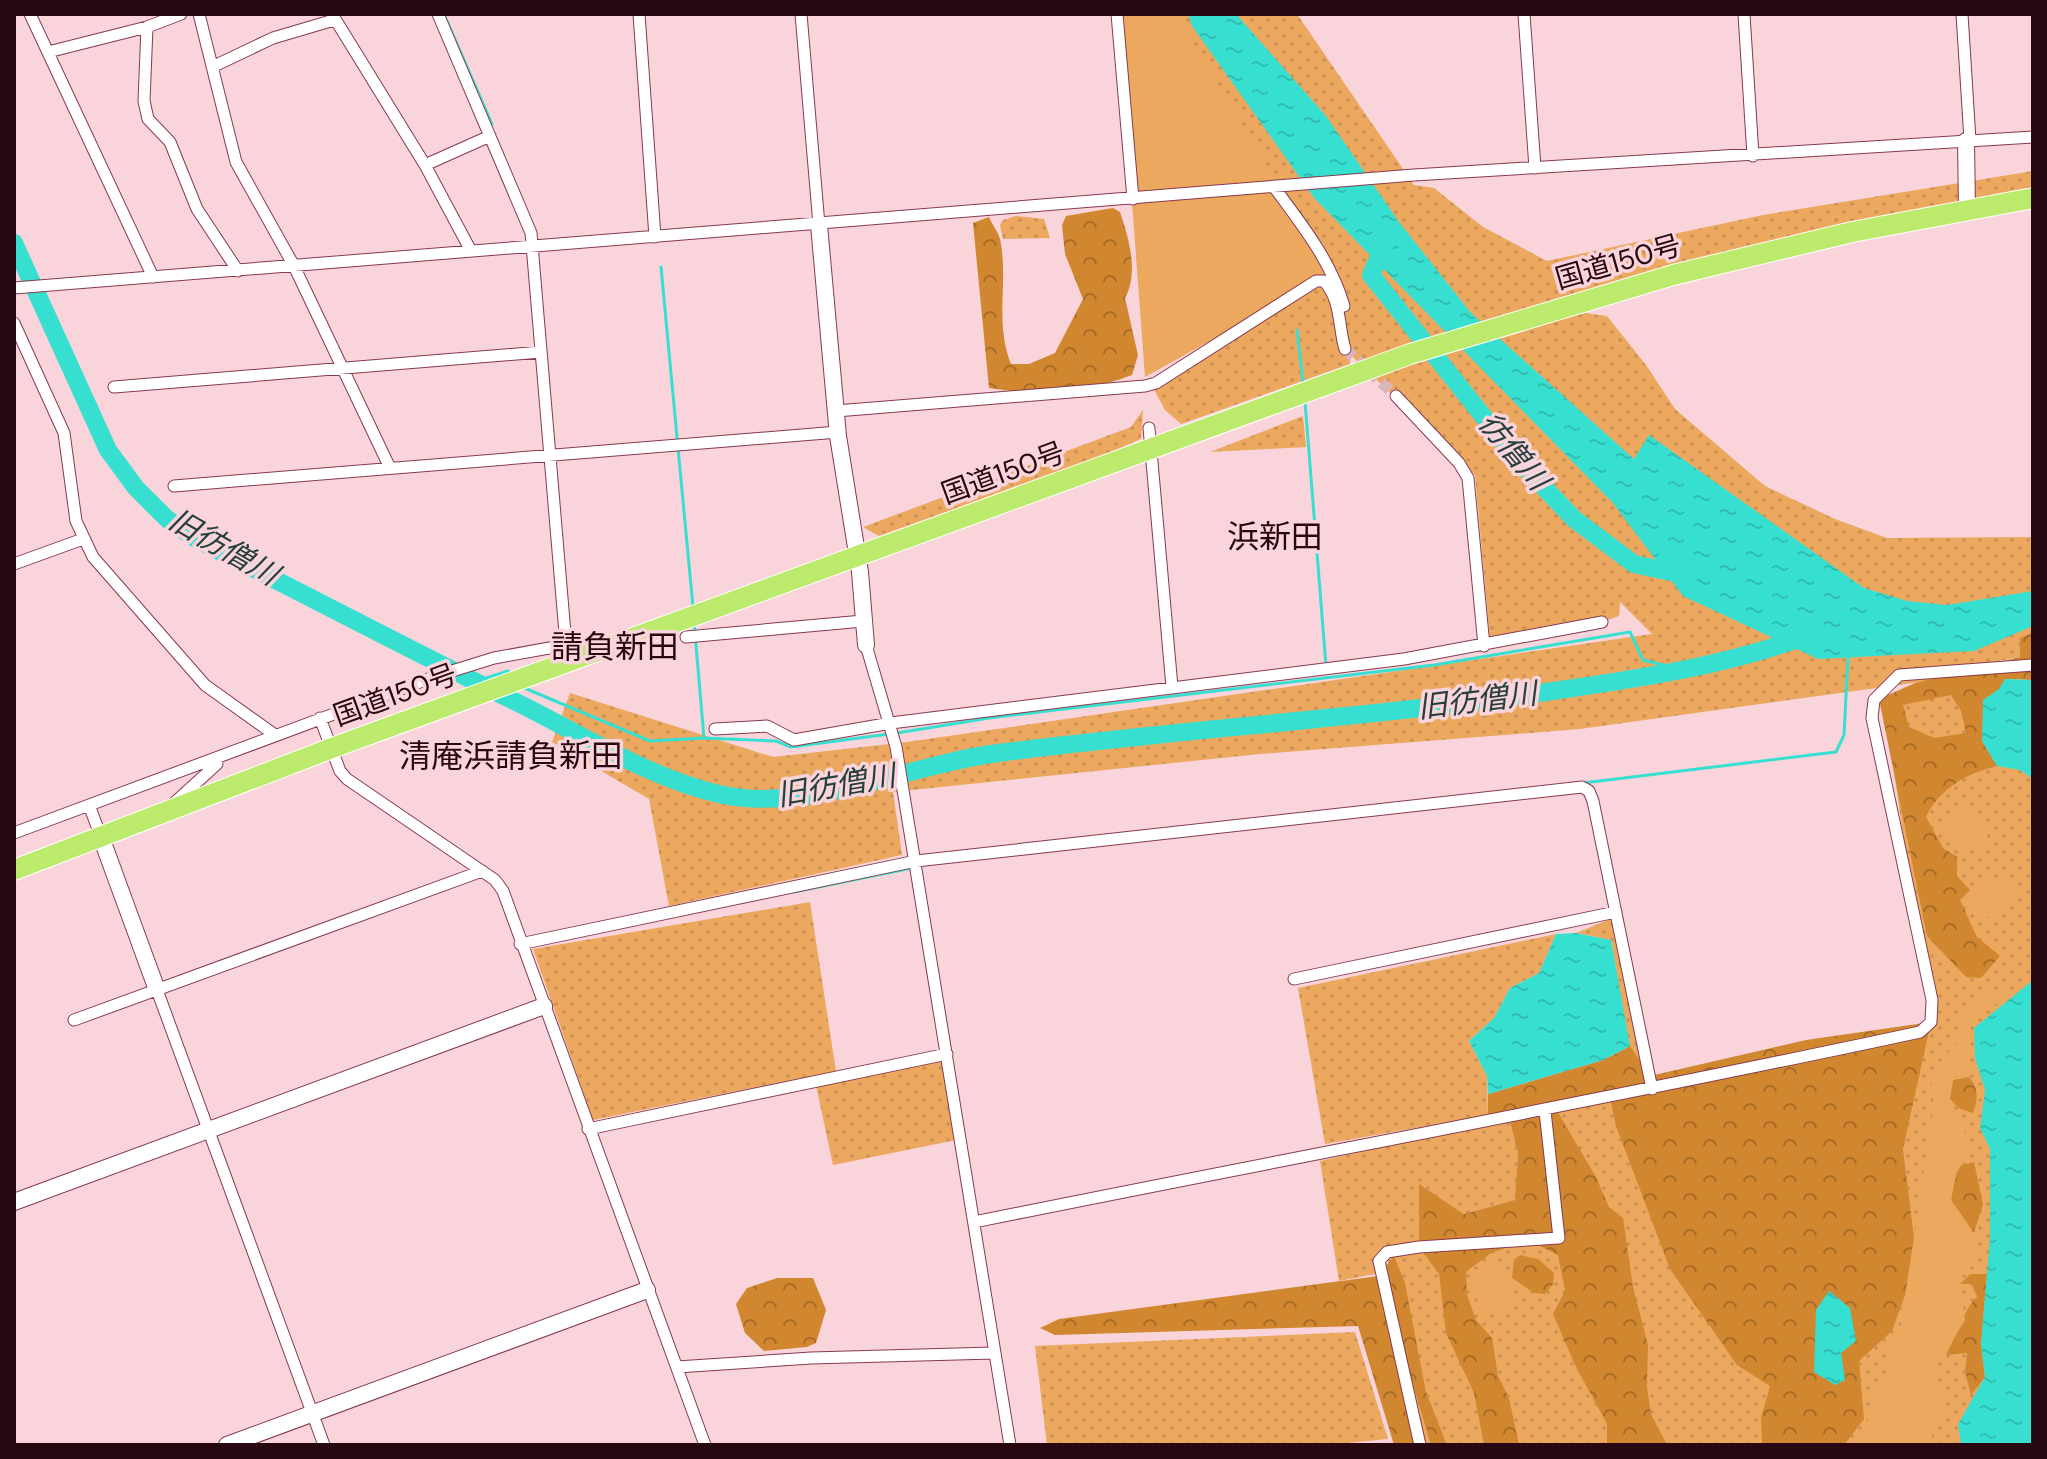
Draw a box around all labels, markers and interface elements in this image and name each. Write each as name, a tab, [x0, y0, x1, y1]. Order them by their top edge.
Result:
street label: 国道150号	[1551, 226, 1685, 298]
water label: 彷僧川	[1470, 404, 1560, 500]
street label: 国道150号	[936, 434, 1070, 512]
water label: 旧彷僧川	[162, 500, 288, 595]
district label: 浜新田	[1227, 516, 1323, 558]
district label: 請負新田	[551, 626, 679, 668]
street label: 国道150号	[328, 656, 462, 734]
water label: 旧彷僧川	[1415, 673, 1542, 727]
district label: 清庵浜請負新田	[399, 735, 623, 777]
water label: 旧彷僧川	[774, 755, 901, 815]

